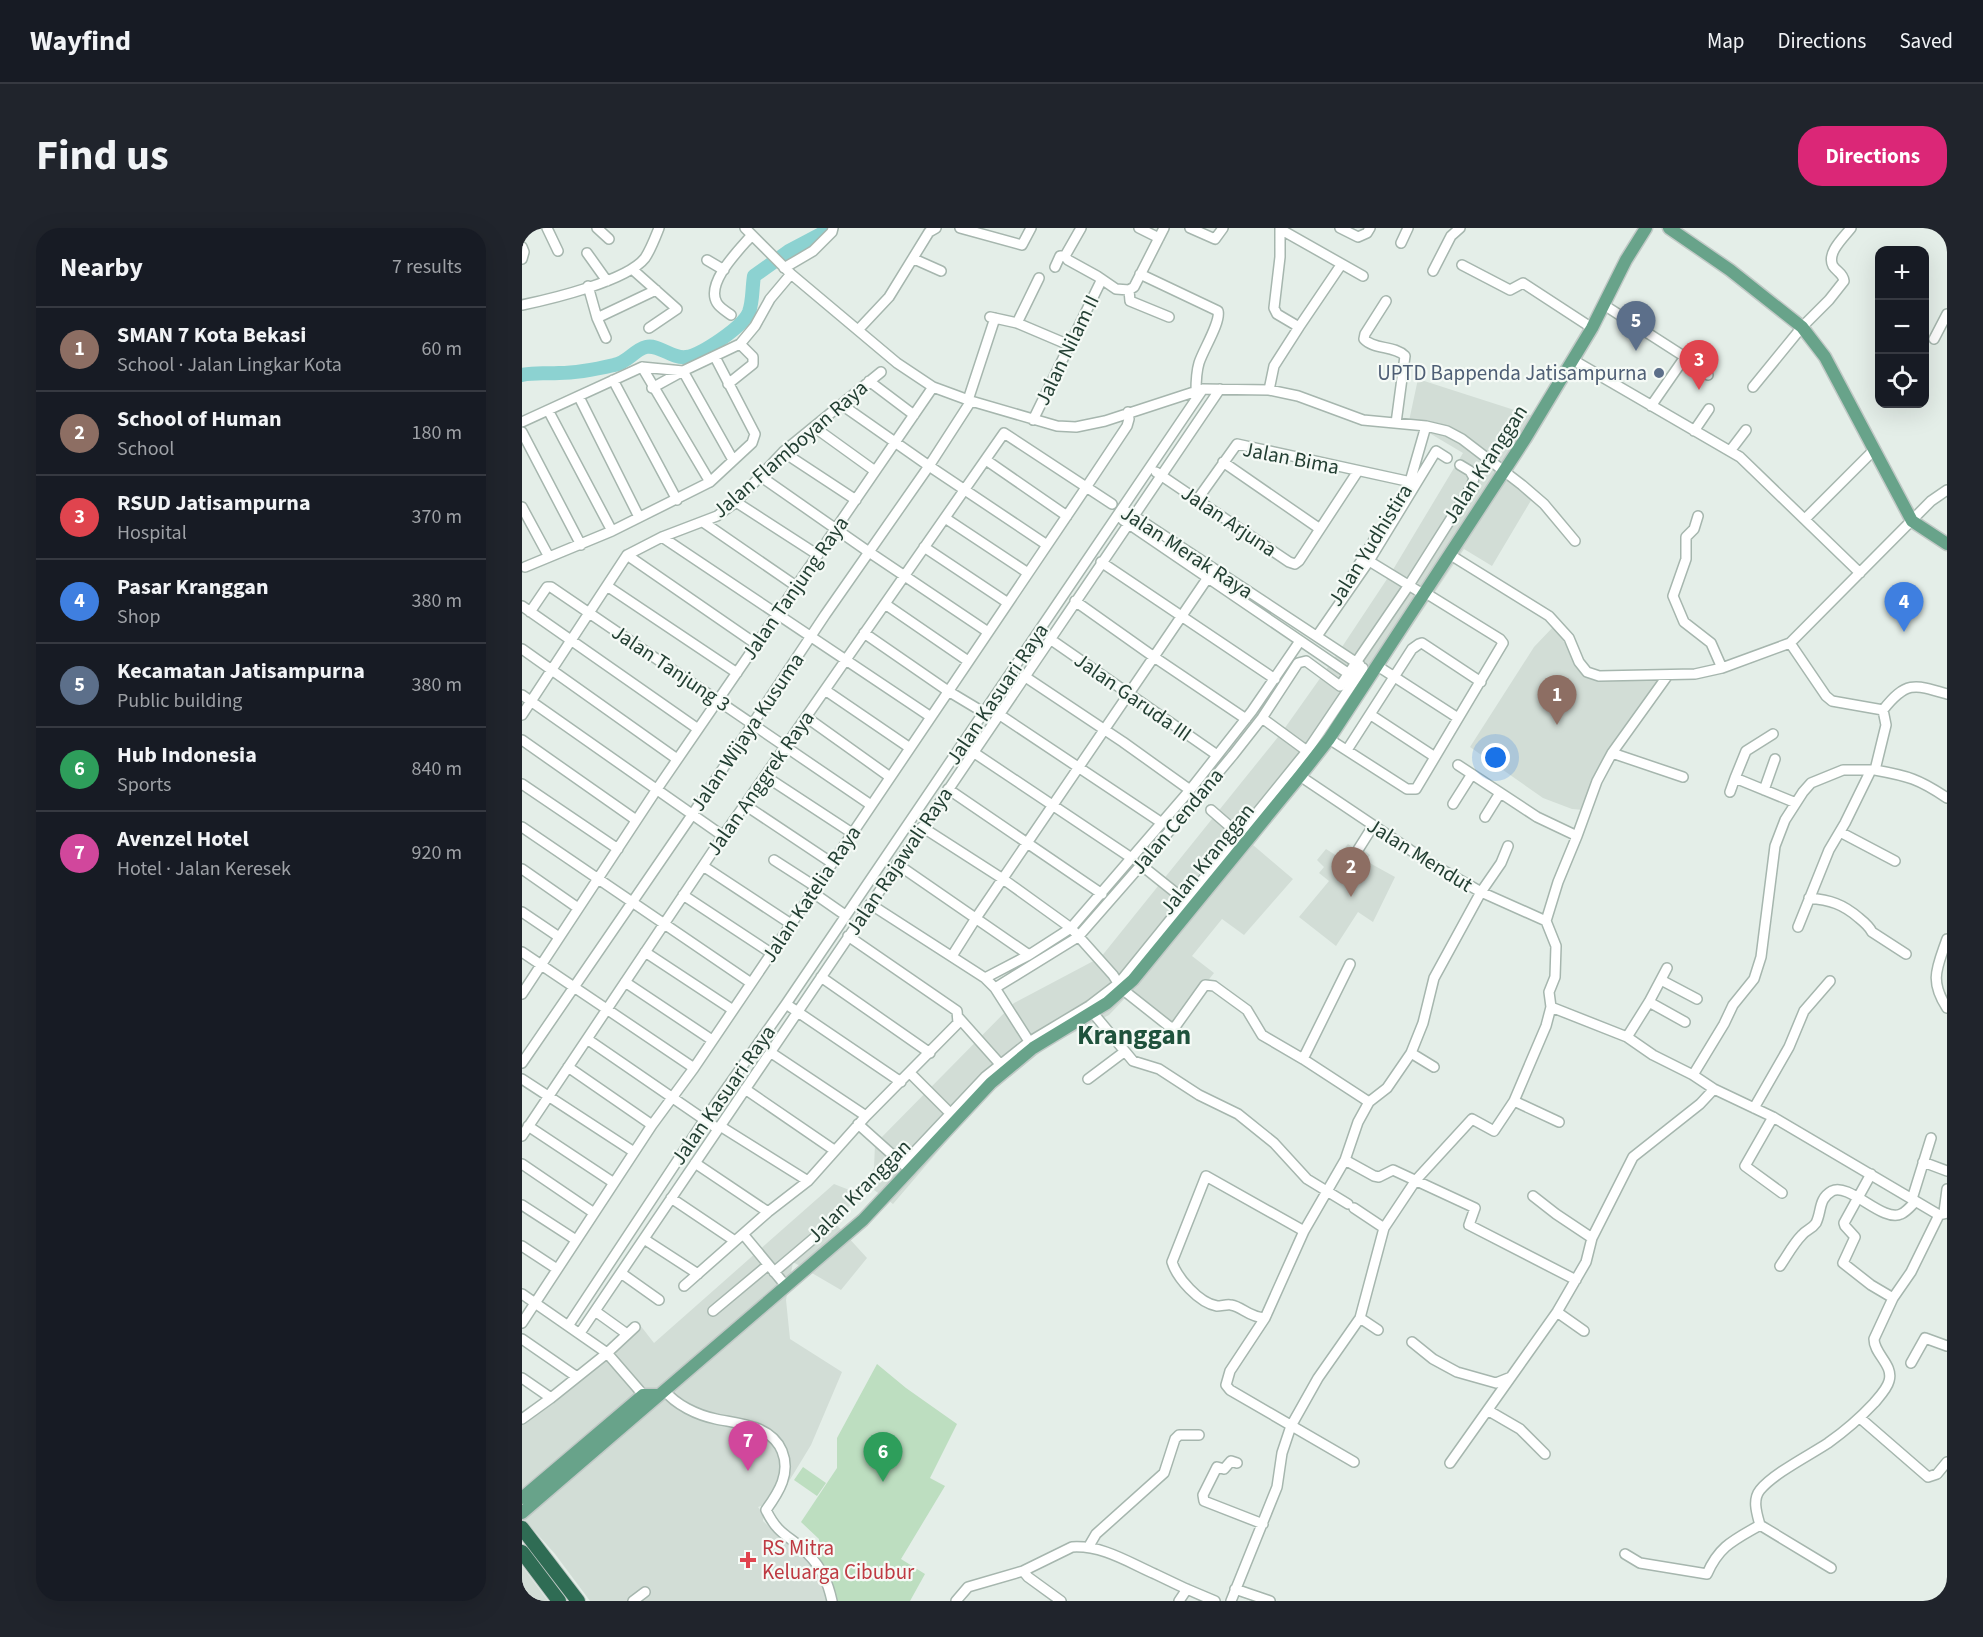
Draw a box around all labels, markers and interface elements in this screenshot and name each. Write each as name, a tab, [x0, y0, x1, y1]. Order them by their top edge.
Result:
text: Wayfind	[30, 21, 131, 61]
text: Map	[1707, 26, 1745, 56]
text: Directions	[1778, 26, 1866, 56]
text: Saved	[1899, 26, 1953, 56]
text: Find us	[36, 126, 169, 186]
button: Directions	[1798, 126, 1947, 186]
map controls	[1875, 246, 1929, 408]
button: +	[1875, 246, 1929, 300]
text: Nearby	[60, 249, 143, 286]
text: 7 results	[392, 253, 462, 281]
street label: Jalan Nilam II	[1027, 290, 1107, 410]
button: −	[1875, 300, 1929, 354]
pin: 5	[1616, 302, 1656, 351]
text: SMAN 7 Kota Bekasi	[117, 319, 306, 351]
text: 1	[74, 335, 85, 363]
text: 60 m	[422, 335, 462, 363]
pin: 3	[1680, 340, 1718, 390]
text: School · Jalan Lingkar Kota	[117, 351, 342, 379]
button: locate	[1875, 354, 1929, 408]
place label: UPTD Bappenda Jatisampurna	[1377, 358, 1647, 388]
marker: UPTD Bappenda Jatisampurna	[1652, 366, 1666, 380]
street label: Jalan Flamboyan Raya	[706, 373, 874, 525]
street label: Jalan Kranggan	[1435, 399, 1535, 529]
text: School of Human	[117, 403, 282, 435]
text: 2	[74, 419, 85, 447]
text: 180 m	[412, 419, 462, 447]
street label: Jalan Bima	[1240, 434, 1342, 482]
text: School	[117, 435, 174, 463]
street label: Jalan Arjuna	[1175, 478, 1283, 564]
street label: Jalan Yudhistira	[1320, 478, 1420, 612]
text: RSUD Jatisampurna	[117, 487, 311, 519]
street label: Jalan Merak Raya	[1115, 498, 1259, 606]
text: 3	[74, 503, 85, 531]
text: 370 m	[412, 503, 462, 531]
street label: Jalan Tanjung Raya	[734, 510, 856, 666]
text: Hospital	[117, 519, 187, 547]
text: Pasar Kranggan	[117, 571, 269, 603]
pin: 4	[1884, 582, 1924, 632]
text: 4	[74, 587, 85, 615]
text: 380 m	[412, 587, 462, 615]
text: Shop	[117, 603, 161, 631]
street label: Jalan Tanjung 3	[606, 617, 736, 719]
street label: Jalan Kasuari Raya	[938, 617, 1056, 771]
street label: Jalan Garuda III	[1068, 645, 1198, 749]
street label: Jalan Wijaya Kusuma	[683, 647, 811, 817]
text: Kecamatan Jatisampurna	[117, 655, 365, 687]
text: 5	[74, 671, 85, 699]
text: 380 m	[412, 671, 462, 699]
pin: 1	[1538, 676, 1576, 725]
text: Public building	[117, 687, 242, 715]
street label: Jalan Anggrek Raya	[699, 704, 821, 862]
text: Hub Indonesia	[117, 739, 257, 771]
your location	[1481, 743, 1510, 772]
text: 6	[74, 755, 85, 783]
text: 840 m	[412, 755, 462, 783]
street label: Jalan Cendana	[1124, 761, 1230, 881]
text: Sports	[117, 771, 172, 799]
street label: Jalan Rajawali Raya	[838, 781, 960, 941]
street label: Jalan Kranggan	[1152, 797, 1262, 921]
street label: Jalan Mendut	[1361, 811, 1479, 899]
street label: Jalan Katelia Raya	[754, 819, 868, 969]
text: Avenzel Hotel	[117, 823, 249, 855]
text: 7	[74, 839, 85, 867]
text: 920 m	[412, 839, 462, 867]
pin: 2	[1332, 848, 1370, 897]
text: Hotel · Jalan Keresek	[117, 855, 291, 883]
district label: Kranggan	[1077, 1016, 1191, 1055]
street label: Jalan Kasuari Raya	[663, 1019, 783, 1171]
street label: Jalan Kranggan	[800, 1132, 918, 1250]
pin: 7	[728, 1422, 768, 1471]
pin: 6	[864, 1432, 902, 1482]
place label: RS Mitra Keluarga Cibubur	[762, 1533, 915, 1587]
marker: RS Mitra Keluarga Cibubur	[739, 1551, 757, 1569]

